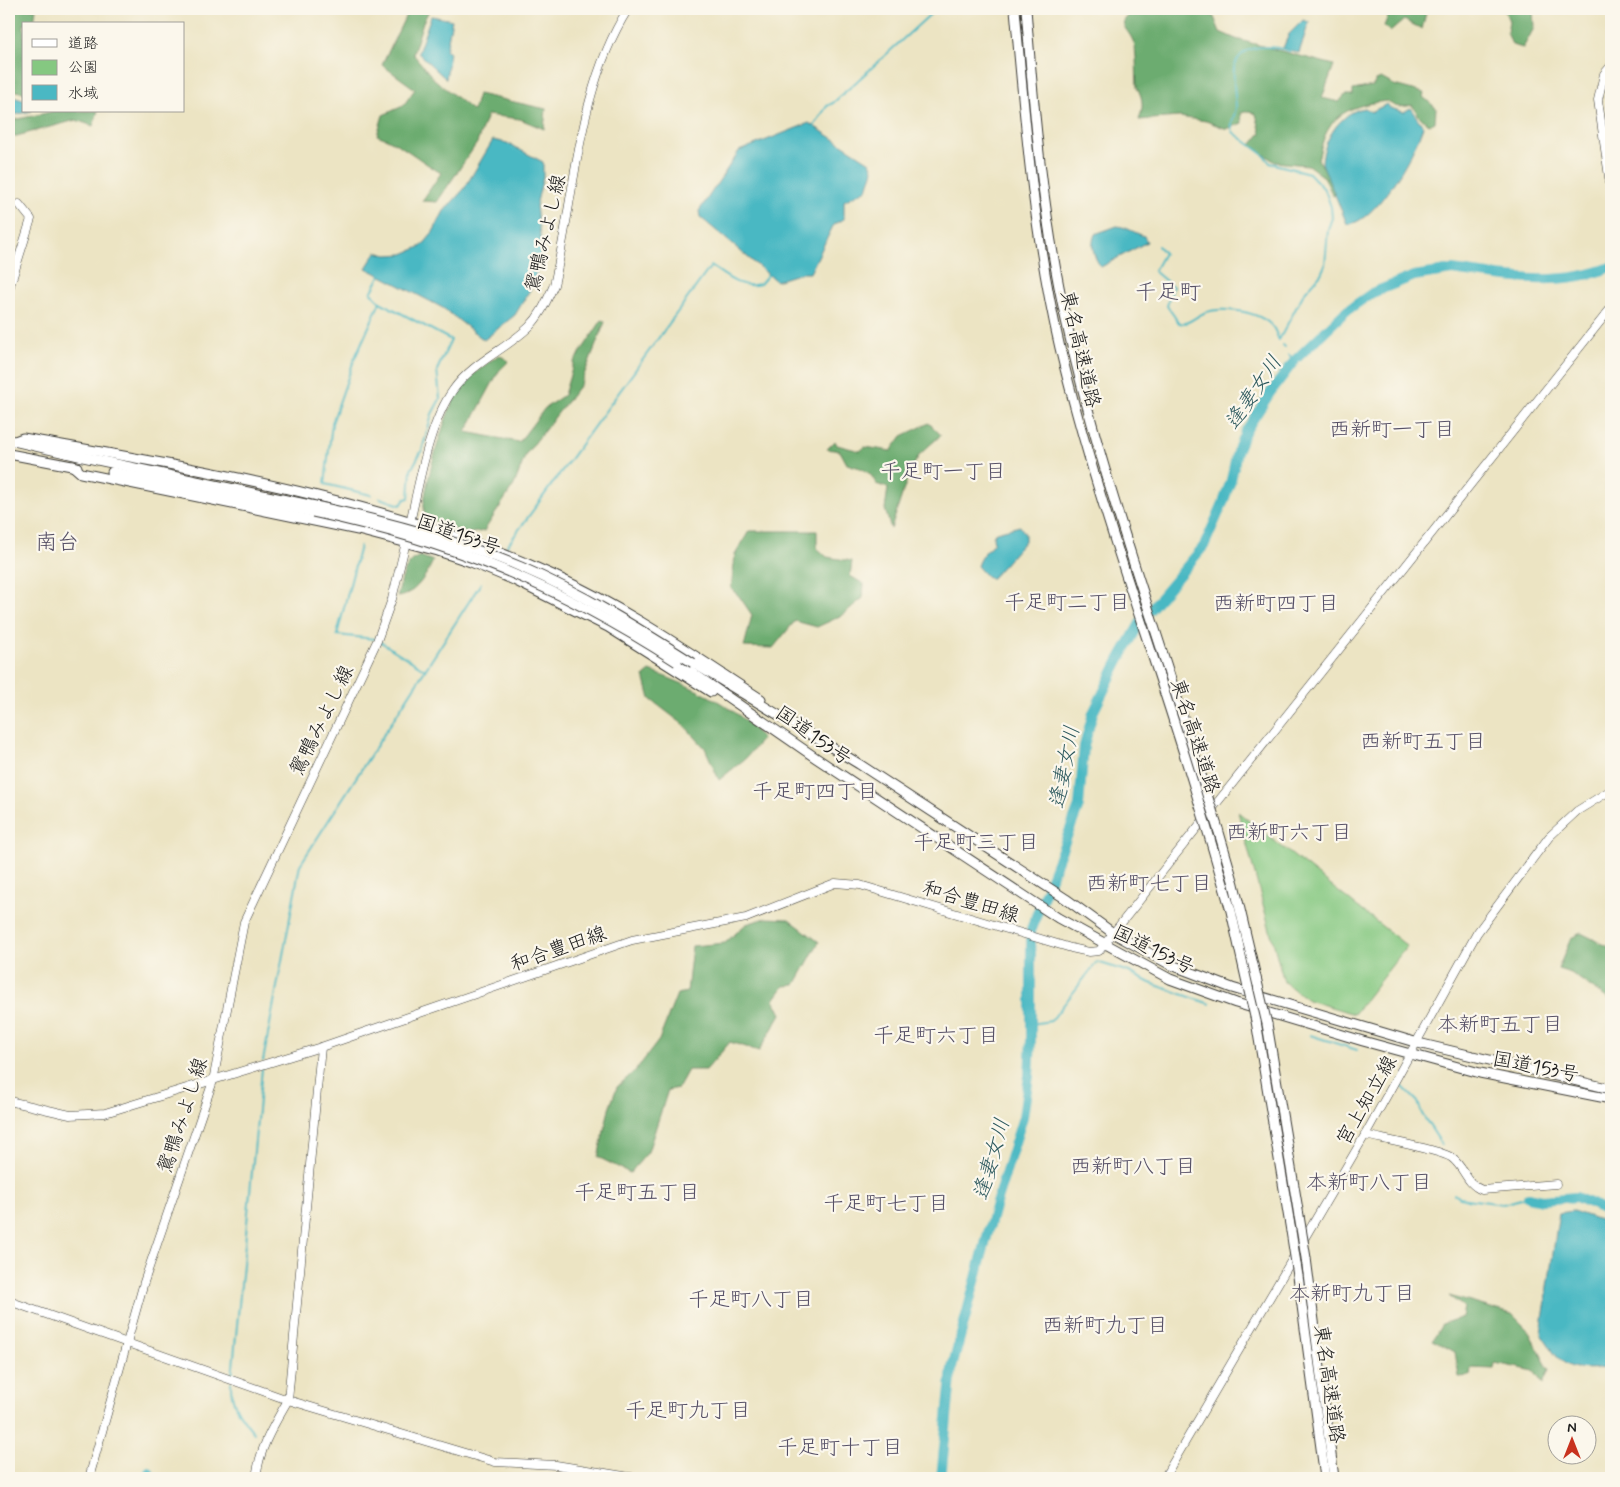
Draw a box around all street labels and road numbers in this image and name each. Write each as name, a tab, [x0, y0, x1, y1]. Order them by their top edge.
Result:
street label: 鴛鴨みよし線	[520, 172, 573, 295]
street label: 東名高速道路	[1053, 288, 1106, 411]
street label: 国道153号	[413, 508, 504, 562]
street label: 鴛鴨みよし線	[284, 661, 361, 781]
street label: 東名高速道路	[1163, 675, 1226, 798]
street label: 国道153号	[769, 700, 857, 772]
street label: 和合豊田線	[919, 875, 1022, 930]
street label: 国道153号	[1108, 919, 1199, 982]
street label: 和合豊田線	[507, 920, 610, 978]
street label: 国道153号	[1490, 1046, 1581, 1089]
street label: 宮上知立線	[1331, 1051, 1404, 1151]
street label: 鴛鴨みよし線	[152, 1054, 215, 1177]
street label: 東名高速道路	[1307, 1323, 1350, 1446]

